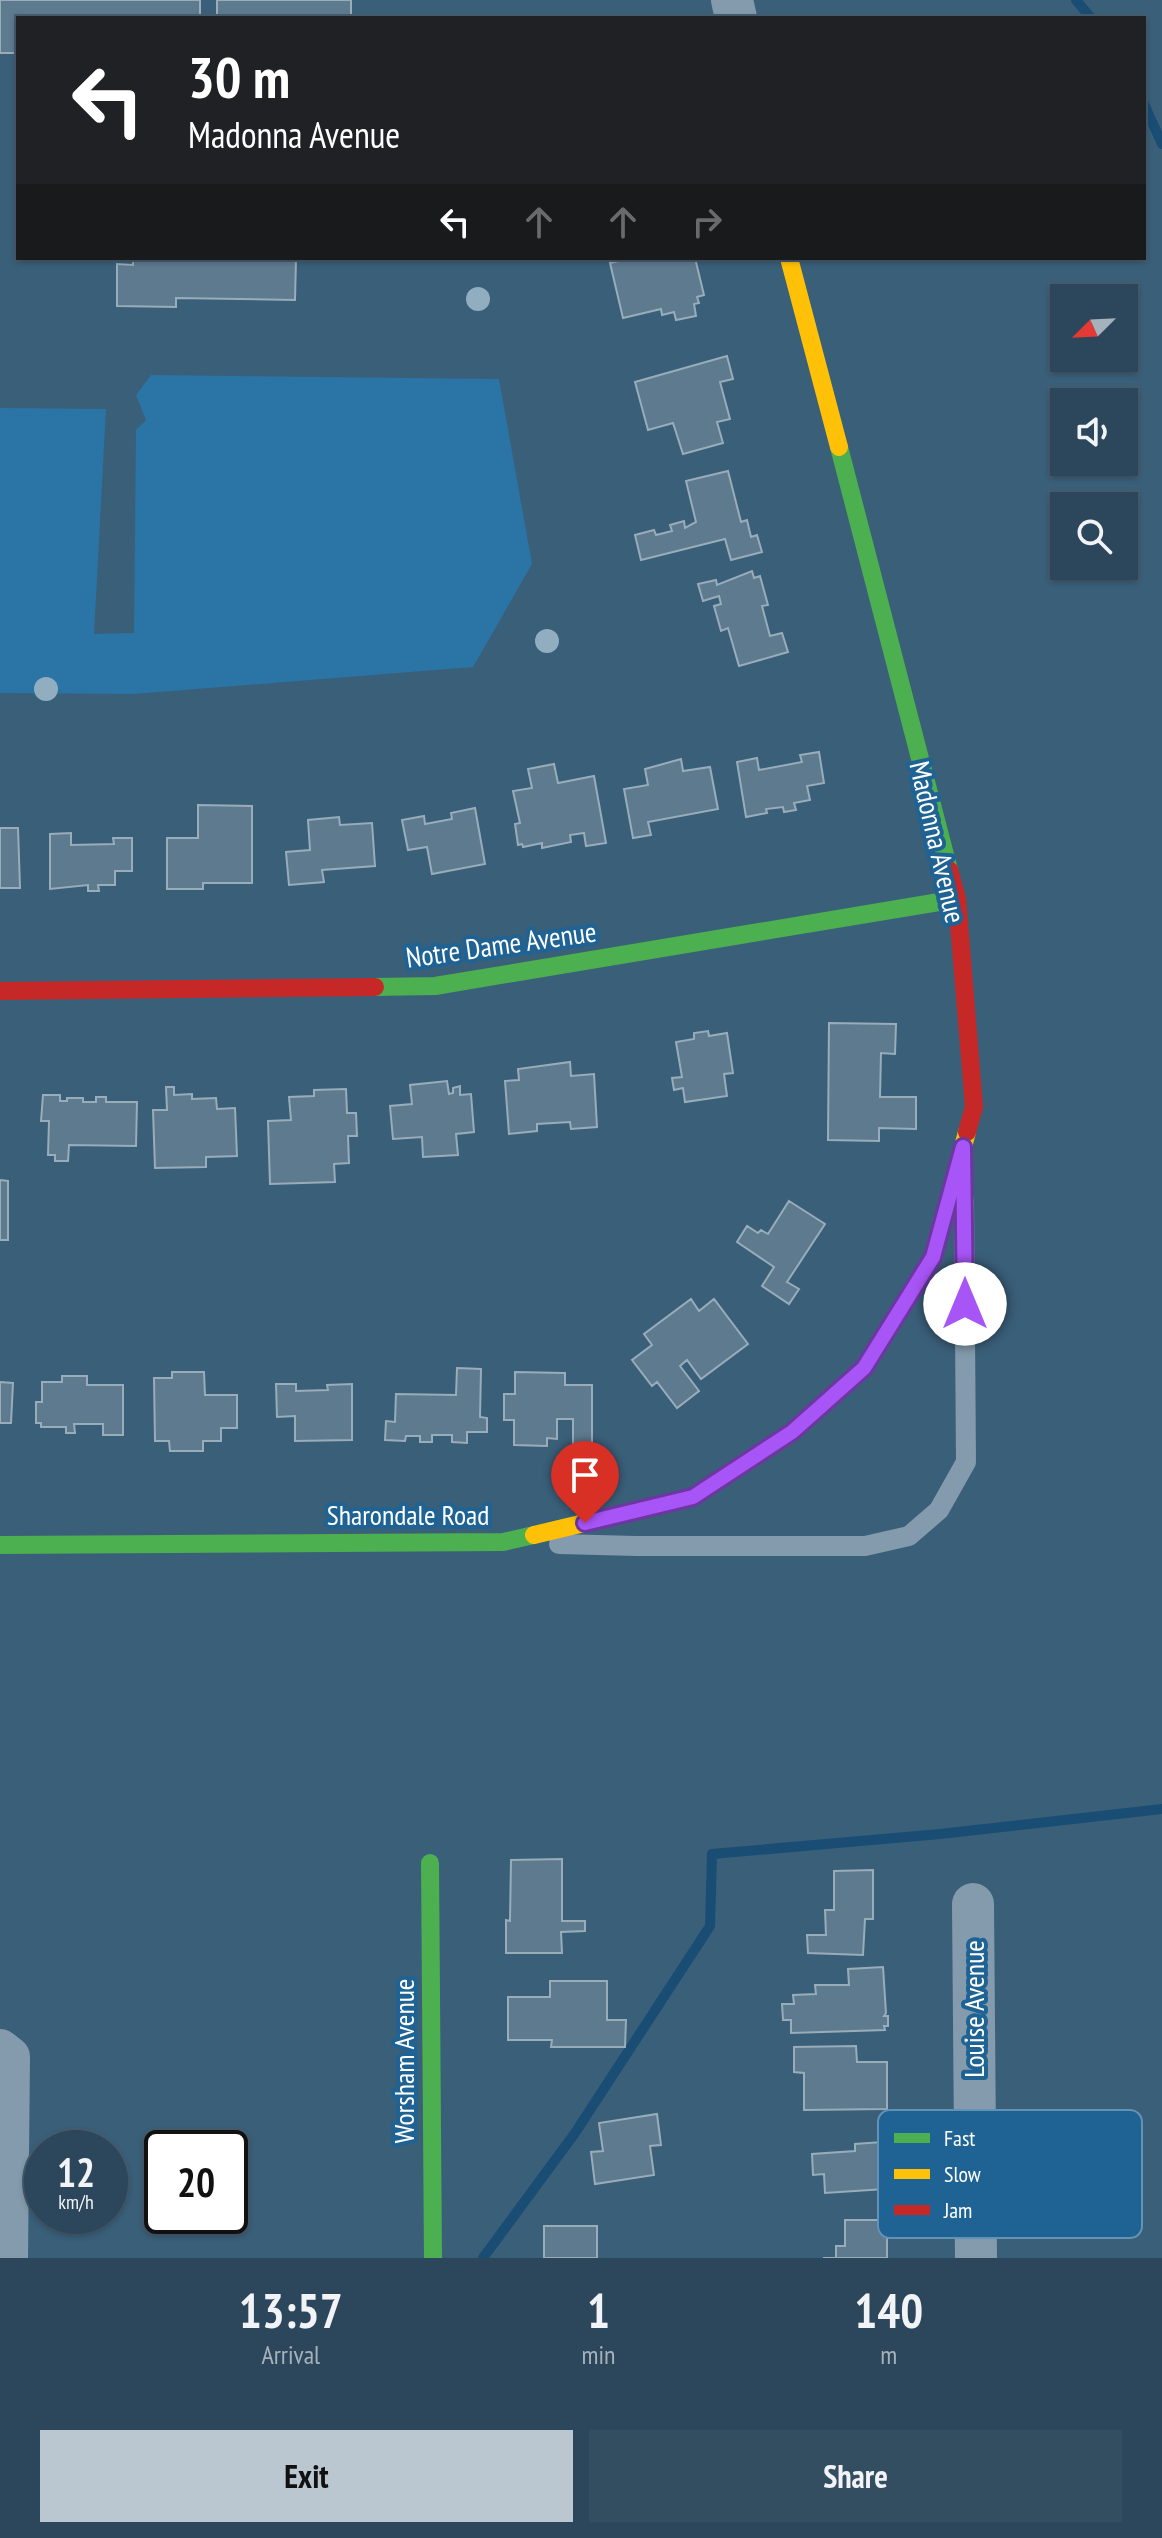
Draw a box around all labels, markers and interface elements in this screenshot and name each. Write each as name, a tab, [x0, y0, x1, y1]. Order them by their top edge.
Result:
text: 30 m	[188, 41, 290, 113]
icon: left	[56, 48, 160, 152]
text: Madonna Avenue	[188, 111, 400, 158]
icon: left	[433, 200, 477, 244]
icon: ahead	[517, 200, 561, 244]
icon: ahead	[601, 200, 645, 244]
icon: right	[685, 200, 729, 244]
north arrow	[1050, 284, 1138, 372]
map controls	[1050, 284, 1138, 580]
button: sound	[1050, 388, 1138, 476]
button: search	[1050, 492, 1138, 580]
street label: Madonna Avenue	[901, 757, 975, 927]
street label: Notre Dame Avenue	[403, 912, 599, 976]
position arrow	[923, 1262, 1007, 1346]
pin	[551, 1441, 619, 1523]
icon: arrive	[563, 1453, 607, 1497]
street label: Sharondale Road	[327, 1496, 489, 1533]
street label: Louise Avenue	[955, 1940, 992, 2078]
street label: Worsham Avenue	[385, 1979, 422, 2143]
legend	[878, 2110, 1142, 2238]
text: Fast	[944, 2124, 975, 2152]
speed limit sign: 20	[144, 2130, 248, 2234]
text: 12	[57, 2146, 95, 2198]
text: Slow	[944, 2160, 981, 2188]
text: km/h	[58, 2189, 94, 2215]
text: Jam	[943, 2196, 972, 2224]
text: 13:57	[239, 2279, 343, 2341]
text: 1	[587, 2279, 610, 2341]
text: 140	[854, 2279, 923, 2341]
text: Arrival	[261, 2338, 320, 2371]
text: min	[581, 2338, 615, 2371]
text: m	[880, 2338, 897, 2371]
button: Exit	[40, 2430, 573, 2522]
button: Share	[589, 2430, 1122, 2522]

